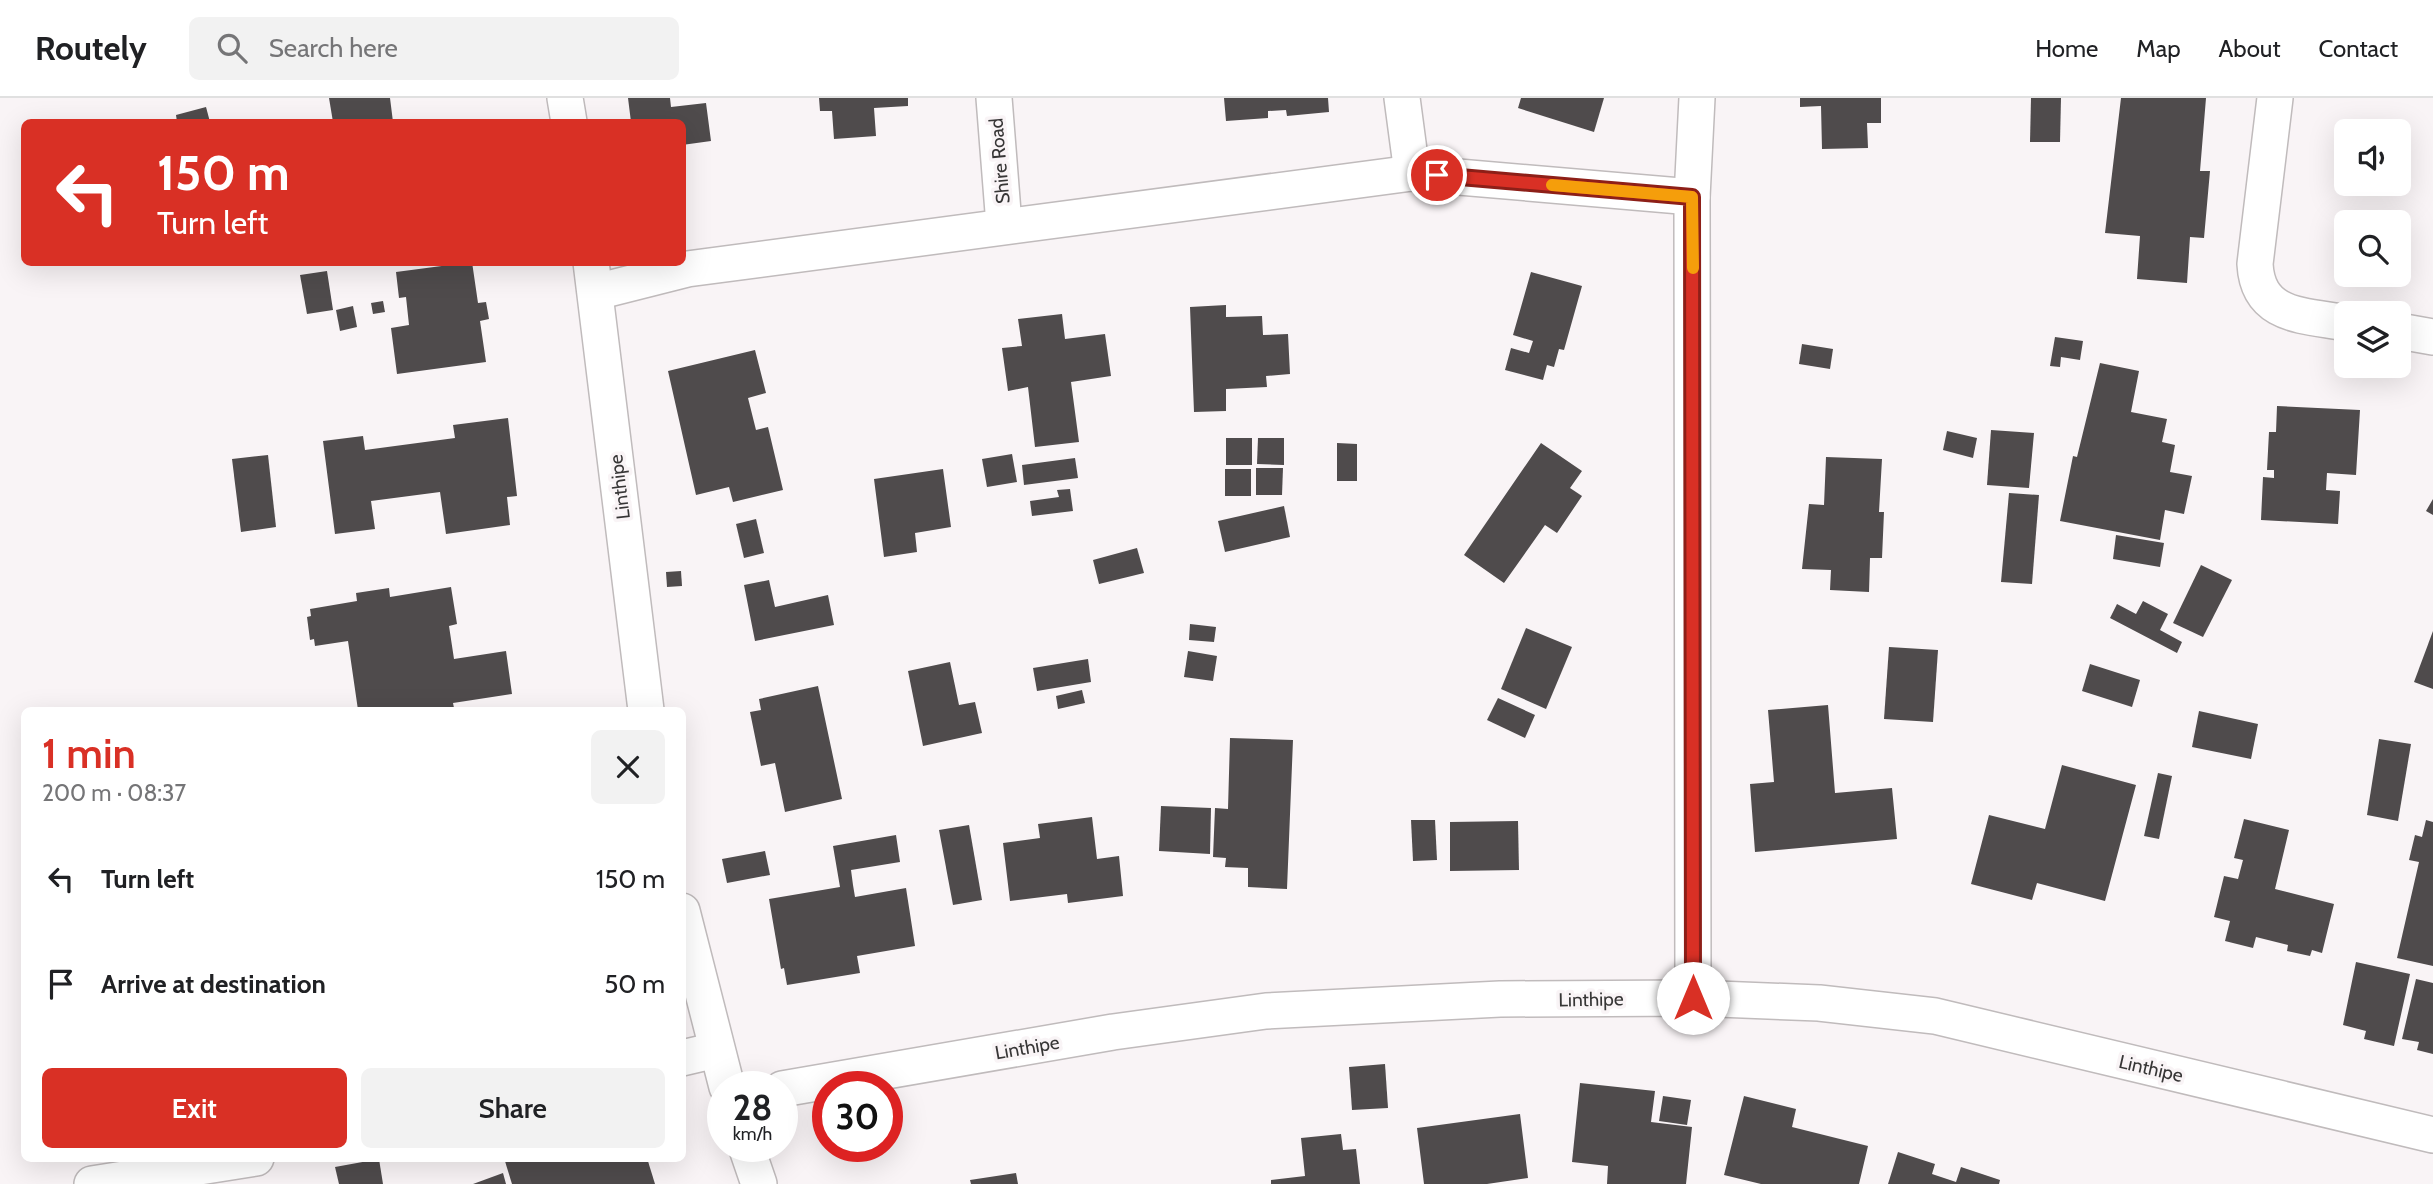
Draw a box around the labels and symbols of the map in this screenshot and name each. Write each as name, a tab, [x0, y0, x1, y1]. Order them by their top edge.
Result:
street label: Shire Road	[984, 117, 1015, 205]
pin	[1407, 145, 1467, 205]
street label: Linthipe	[604, 453, 635, 521]
position arrow	[1656, 961, 1730, 1035]
street label: Linthipe	[1558, 987, 1624, 1012]
street label: Linthipe	[993, 1030, 1061, 1064]
street label: Linthipe	[2117, 1050, 2185, 1087]
speed limit sign: 30	[812, 1071, 903, 1162]

